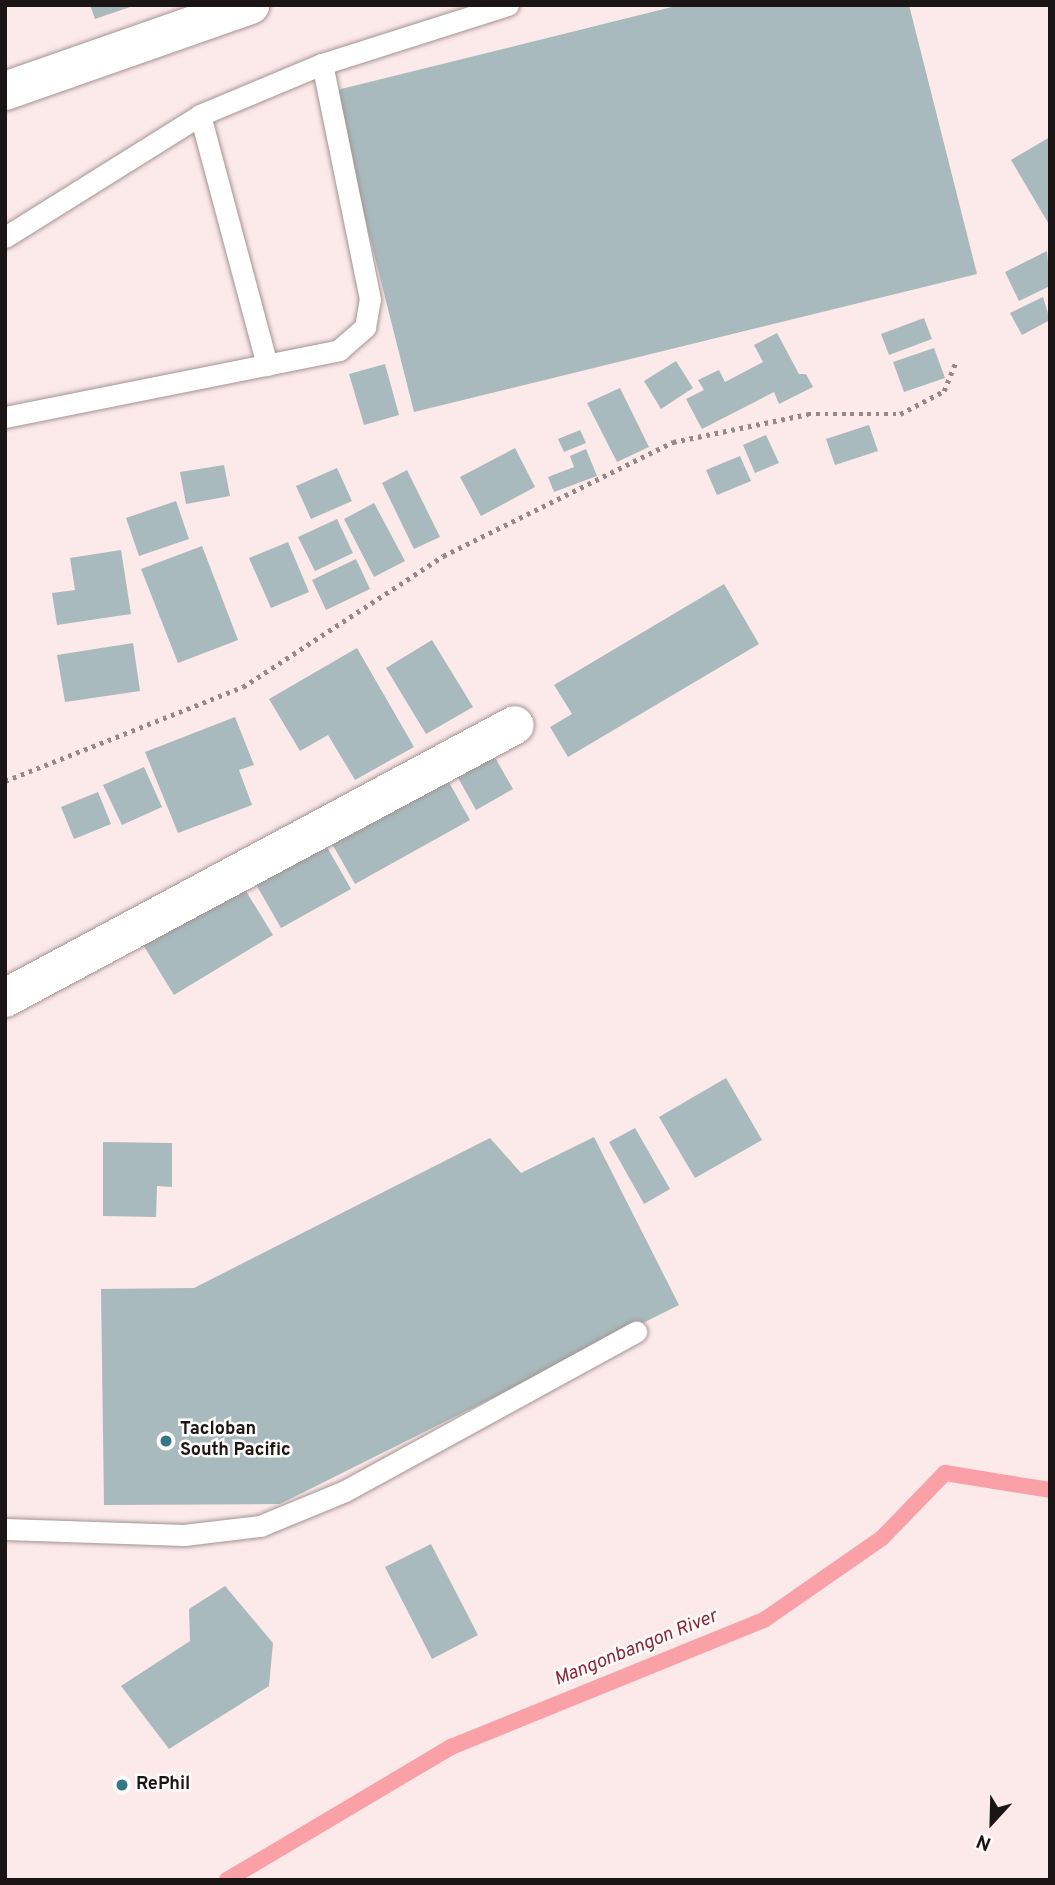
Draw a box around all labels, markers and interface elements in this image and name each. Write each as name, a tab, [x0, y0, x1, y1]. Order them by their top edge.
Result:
place label: Tacloban South Pacific	[180, 1420, 291, 1462]
marker: Tacloban South Pacific	[158, 1433, 174, 1449]
water label: Mangonbangon River	[551, 1606, 721, 1692]
place label: RePhil	[136, 1774, 190, 1796]
marker: RePhil	[114, 1777, 130, 1793]
north arrow	[957, 1787, 1027, 1857]
text: N	[973, 1828, 995, 1855]

